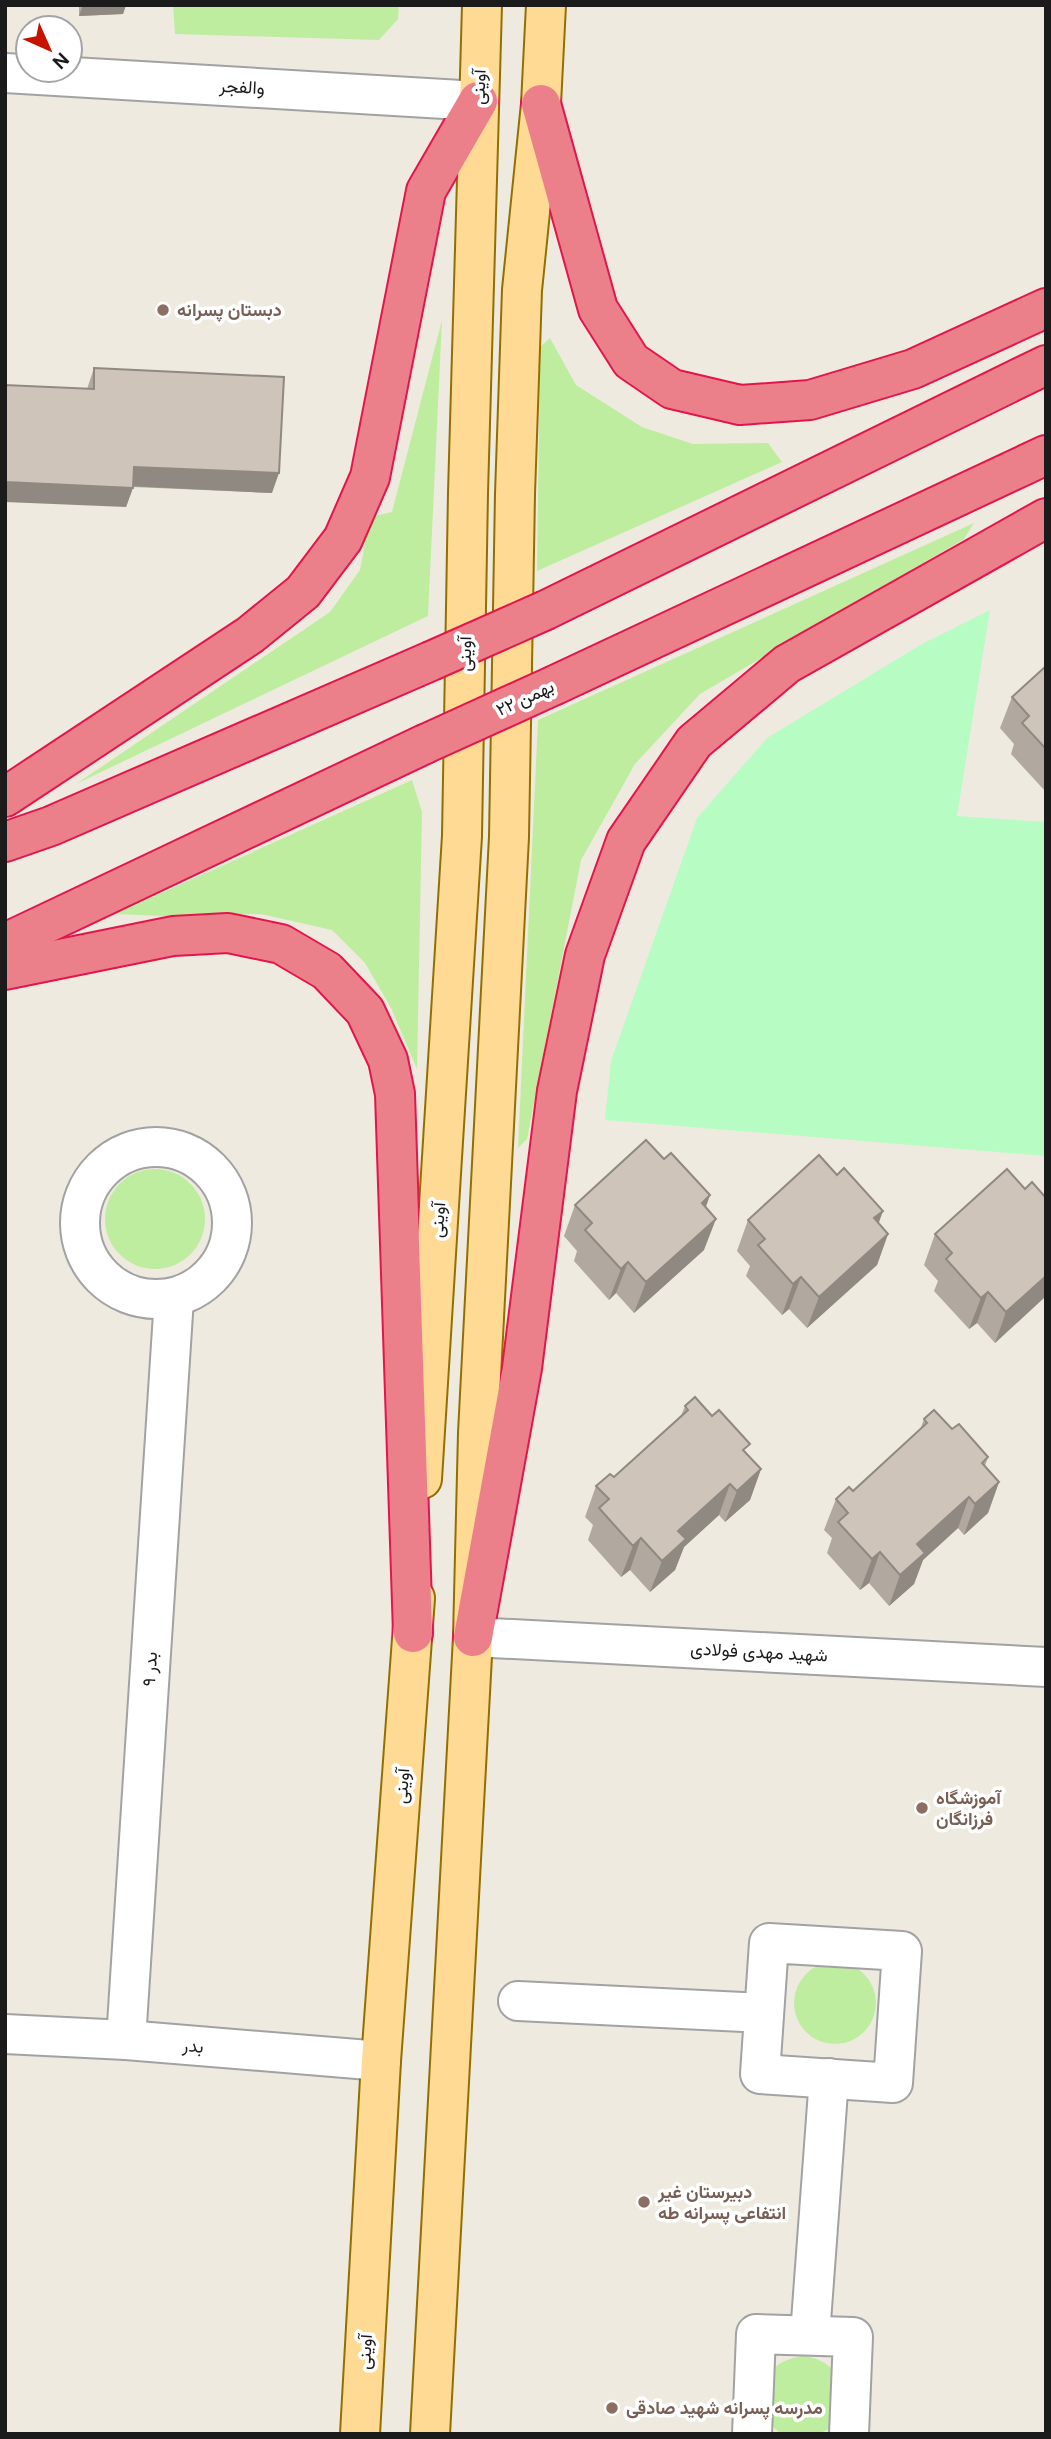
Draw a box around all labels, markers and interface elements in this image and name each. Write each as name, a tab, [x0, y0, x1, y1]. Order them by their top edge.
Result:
north arrow	[14, 14, 84, 84]
text: N	[47, 47, 74, 74]
street label: آوینی	[466, 67, 492, 105]
street label: والفجر	[218, 74, 265, 100]
place label: دبستان پسرانه	[177, 298, 282, 322]
marker: دبستان پسرانه	[155, 302, 171, 318]
street label: آوینی	[453, 634, 477, 672]
street label: ۲۲ بهمن	[492, 674, 558, 722]
street label: آوینی	[425, 1200, 451, 1239]
street label: شهید مهدی فولادی	[690, 1636, 828, 1668]
street label: بدر ۹	[137, 1651, 163, 1687]
street label: آوینی	[389, 1766, 415, 1805]
place label: آموزشگاه فرزانگان	[936, 1786, 1002, 1831]
marker: آموزشگاه فرزانگان	[914, 1800, 930, 1816]
street label: بدر	[180, 2033, 205, 2059]
place label: دبیرستان غیر انتفاعی پسرانه طه	[657, 2180, 786, 2225]
marker: دبیرستان غیر انتفاعی پسرانه طه	[636, 2194, 652, 2210]
street label: آوینی	[352, 2332, 378, 2370]
place label: مدرسه پسرانه شهید صادقی	[626, 2396, 823, 2420]
marker: مدرسه پسرانه شهید صادقی	[604, 2400, 620, 2416]

